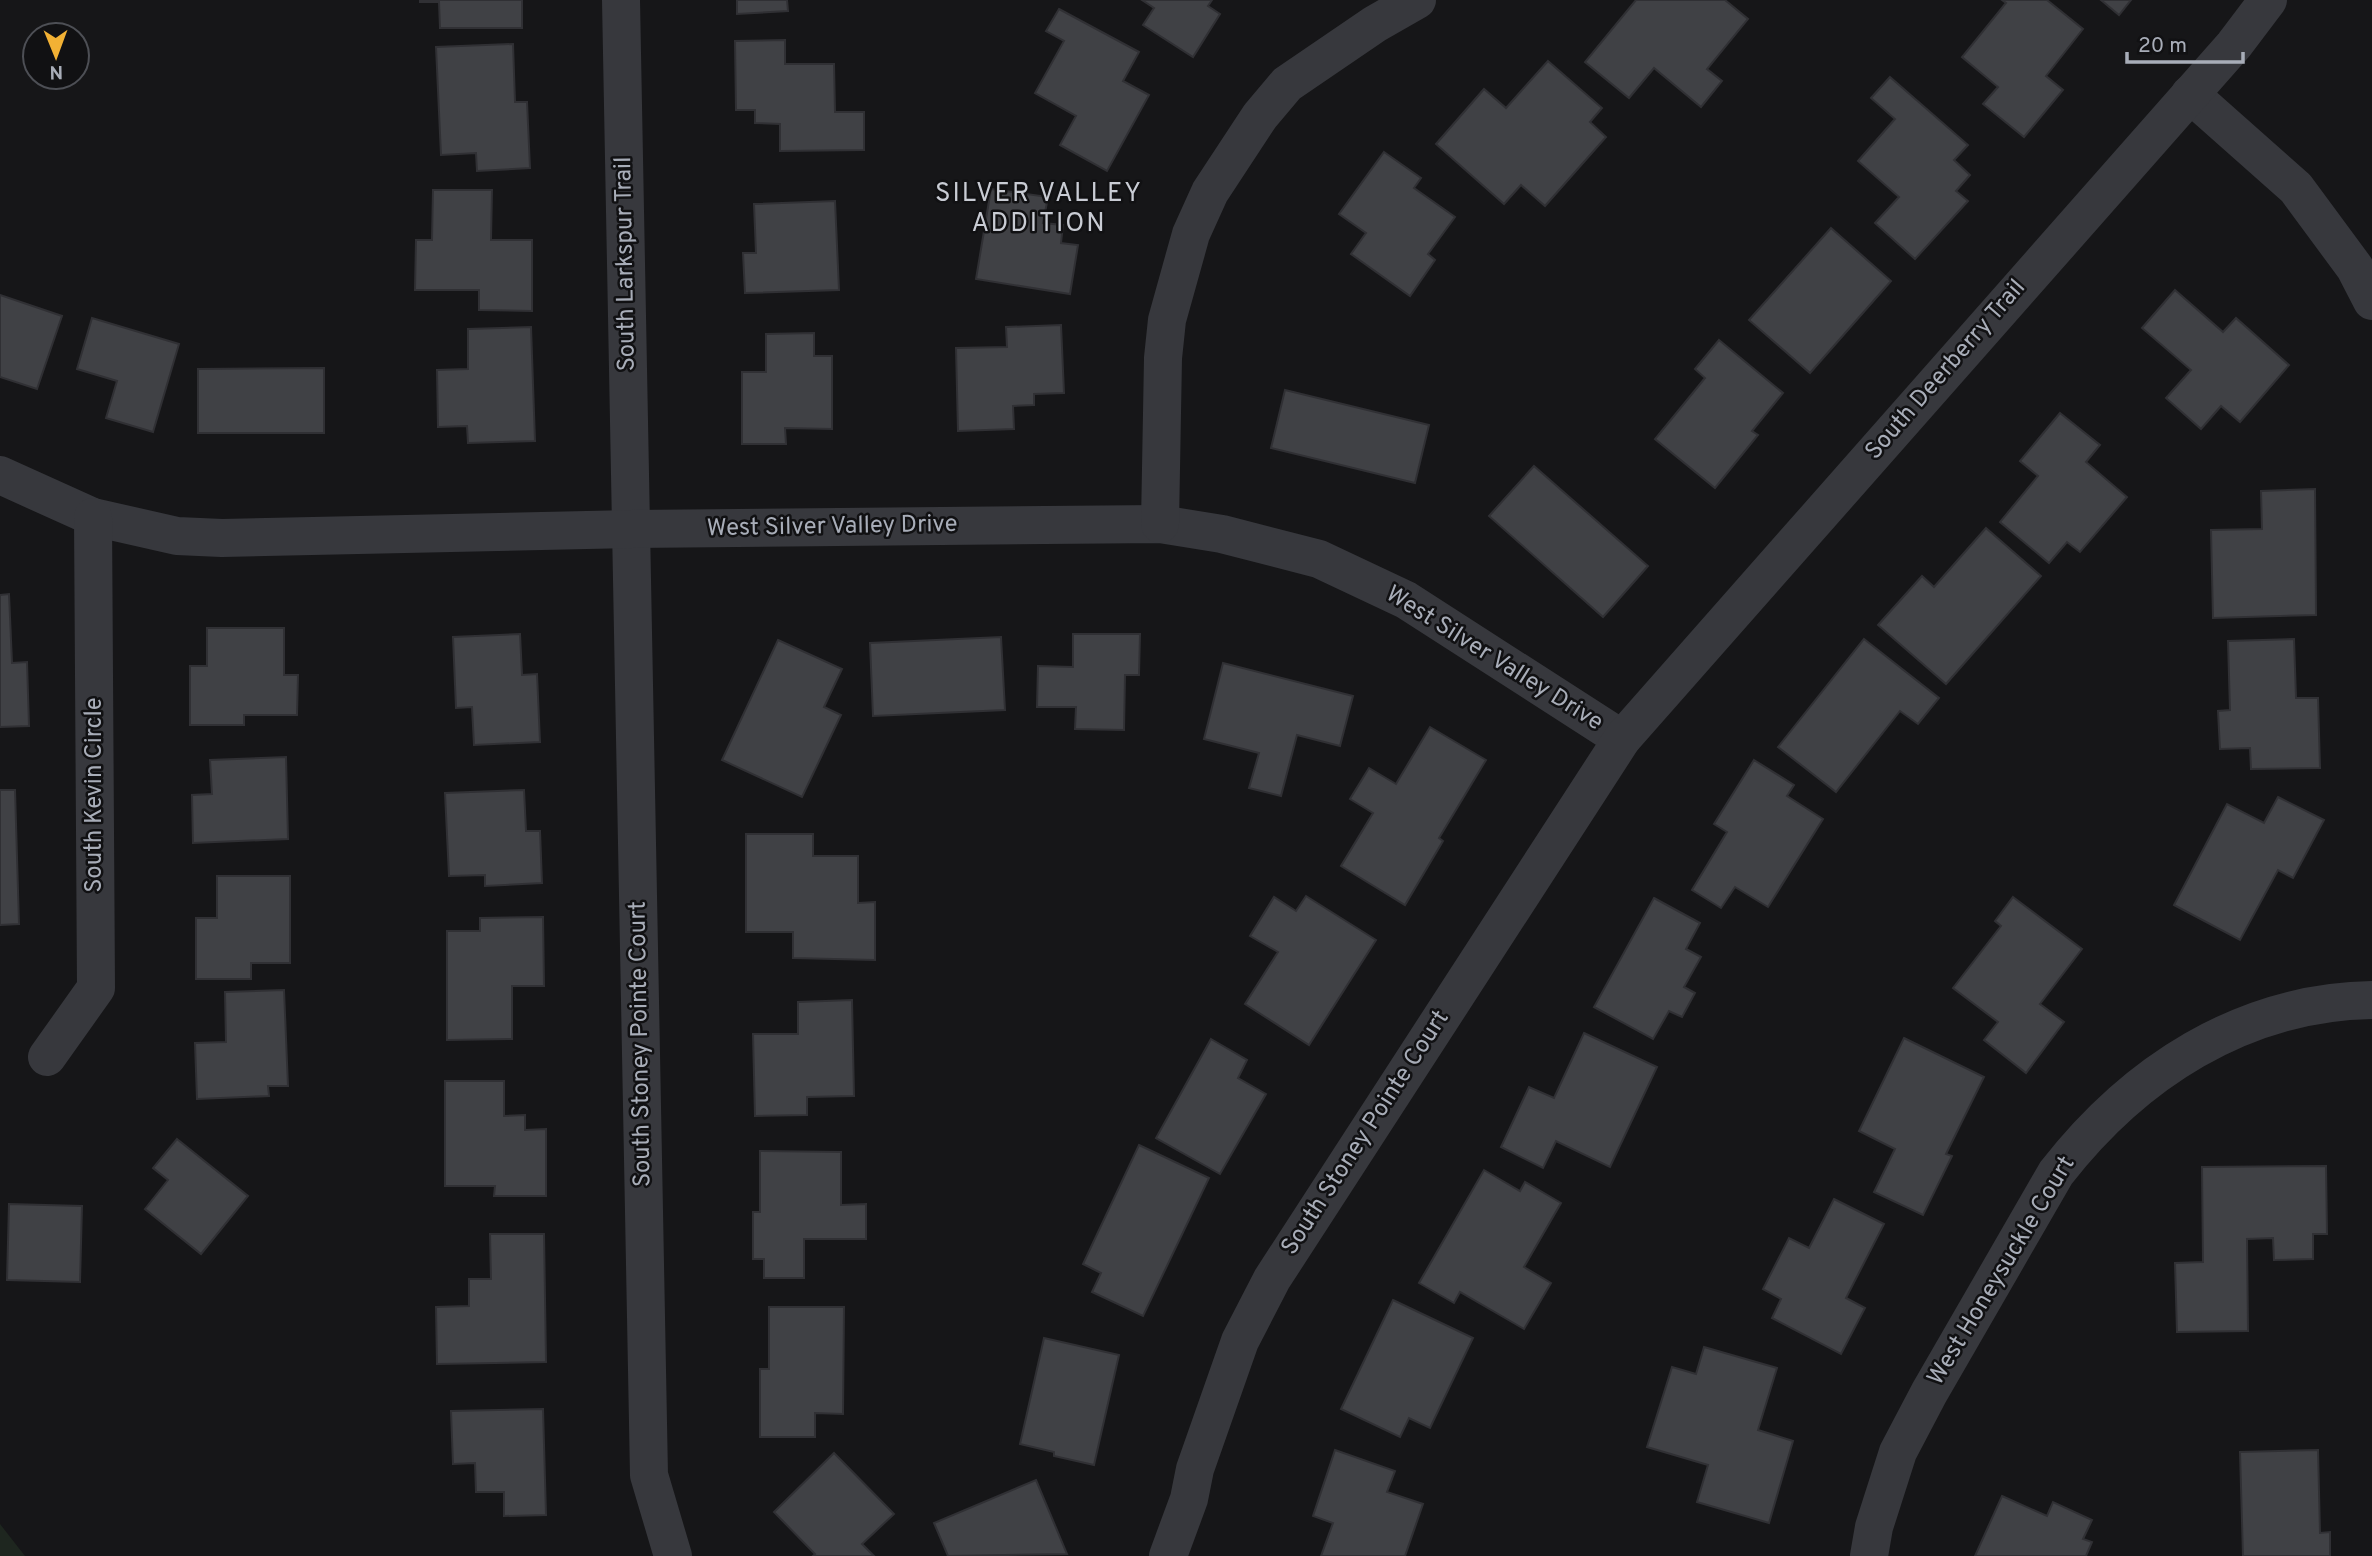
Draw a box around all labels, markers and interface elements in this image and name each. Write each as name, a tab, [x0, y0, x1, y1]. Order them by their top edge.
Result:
north arrow	[21, 21, 91, 91]
scale bar	[2127, 21, 2242, 65]
text: 20 m	[2138, 33, 2187, 60]
text: N	[49, 59, 63, 83]
street label: South Larkspur Trail	[609, 156, 643, 372]
district label: SILVER VALLEY ADDITION	[935, 178, 1143, 241]
street label: South Deerberry Trail	[1859, 274, 2033, 466]
street label: West Silver Valley Drive	[706, 510, 958, 544]
street label: West Silver Valley Drive	[1380, 580, 1608, 738]
street label: South Kevin Circle	[80, 697, 110, 893]
street label: South Stoney Pointe Court	[624, 901, 658, 1187]
street label: South Stoney Pointe Court	[1275, 1005, 1457, 1261]
street label: West Honeysuckle Court	[1922, 1151, 2082, 1391]

